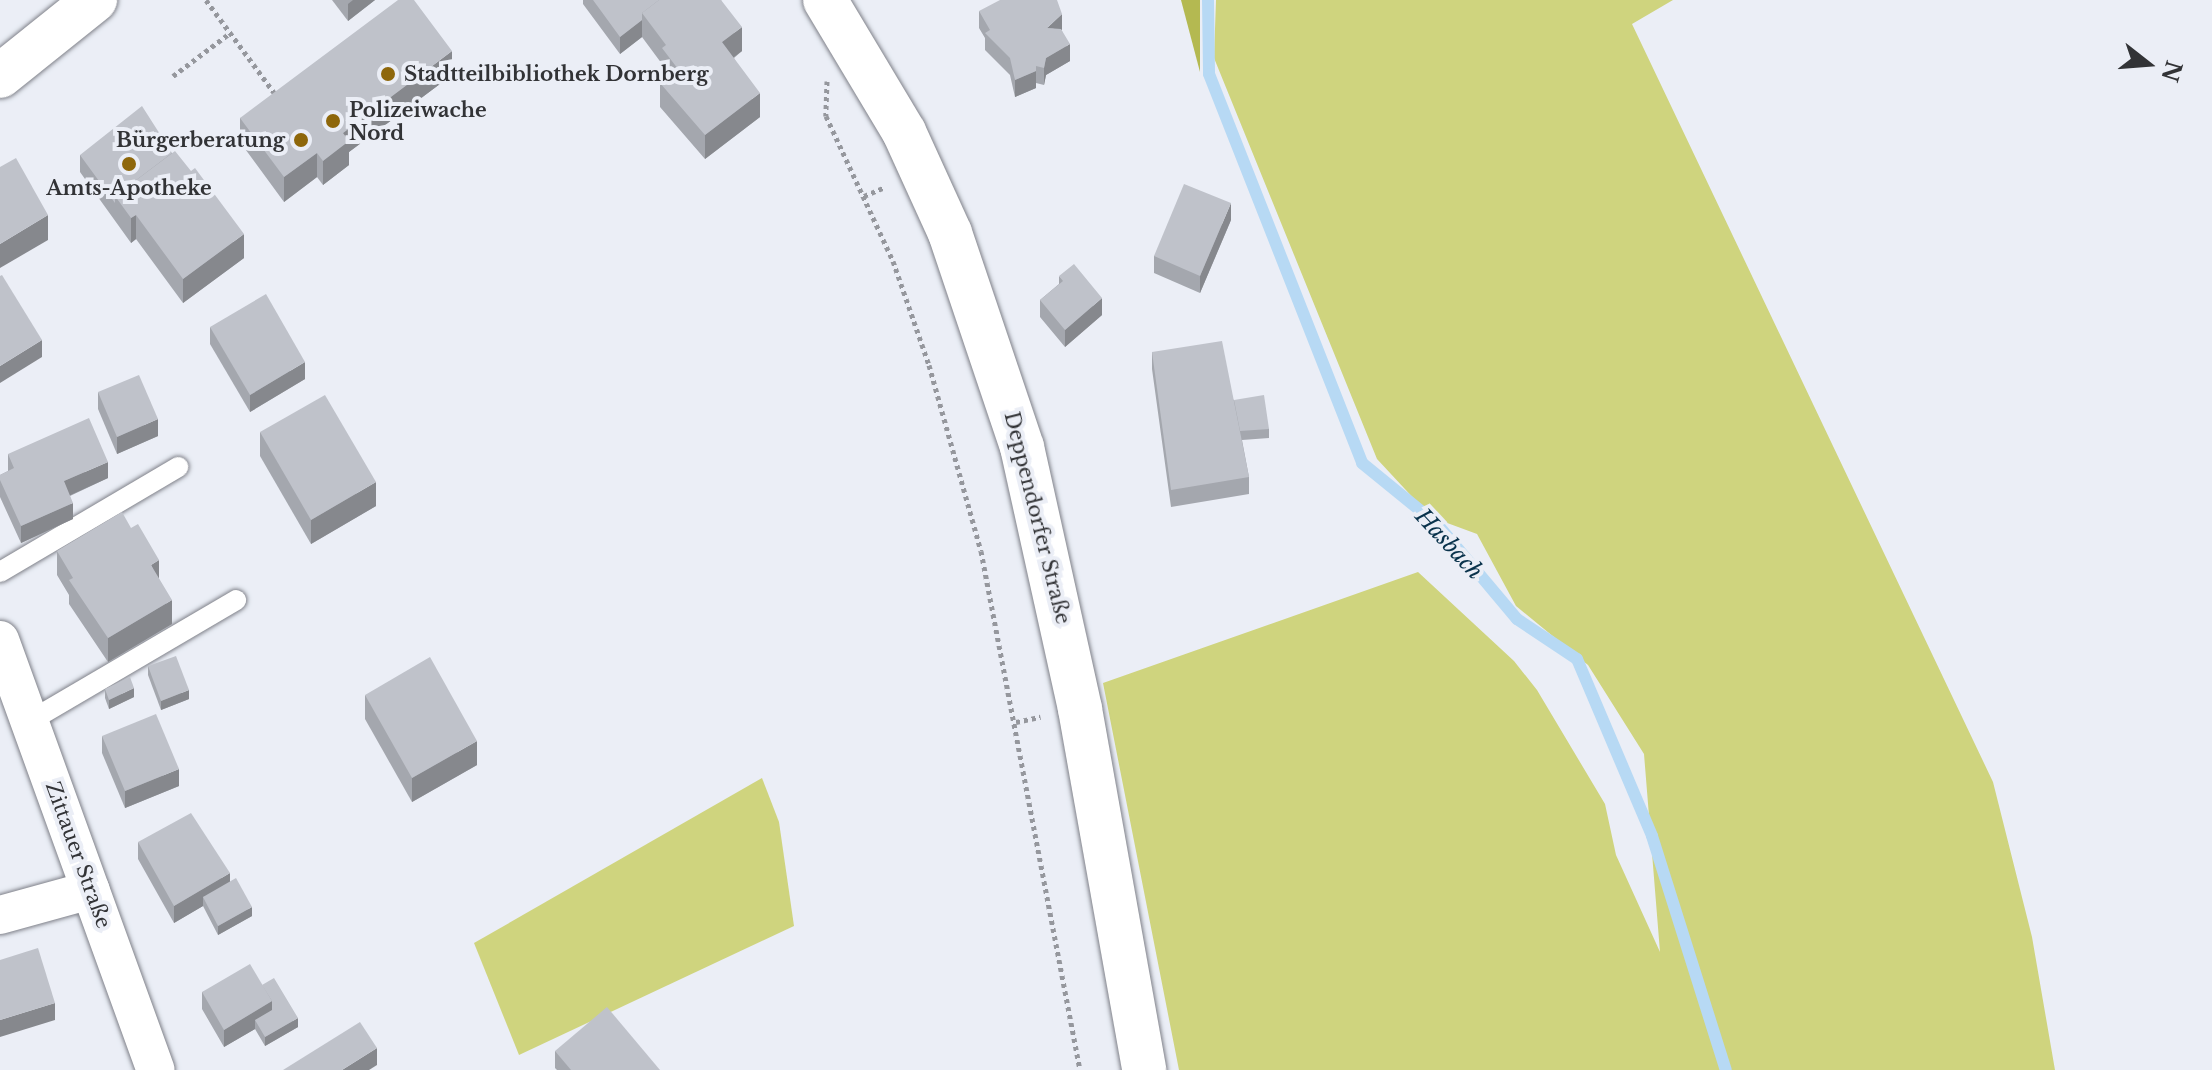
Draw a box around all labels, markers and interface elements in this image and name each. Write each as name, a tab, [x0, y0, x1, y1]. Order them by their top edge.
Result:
north arrow	[2108, 24, 2188, 104]
text: N	[2155, 57, 2187, 85]
place label: Stadtteilbibliothek Dornberg	[404, 62, 709, 86]
marker: Stadtteilbibliothek Dornberg	[379, 65, 397, 83]
place label: Polizeiwache Nord	[349, 98, 487, 145]
marker: Polizeiwache Nord	[324, 112, 342, 130]
place label: Bürgerberatung	[116, 128, 285, 152]
marker: Bürgerberatung	[292, 131, 310, 149]
marker: Amts-Apotheke	[120, 155, 138, 173]
place label: Amts-Apotheke	[46, 176, 212, 200]
street label: Deppendorfer Straße	[999, 409, 1075, 627]
water label: Hasbach	[1410, 503, 1488, 585]
street label: Zittauer Straße	[40, 778, 116, 932]

